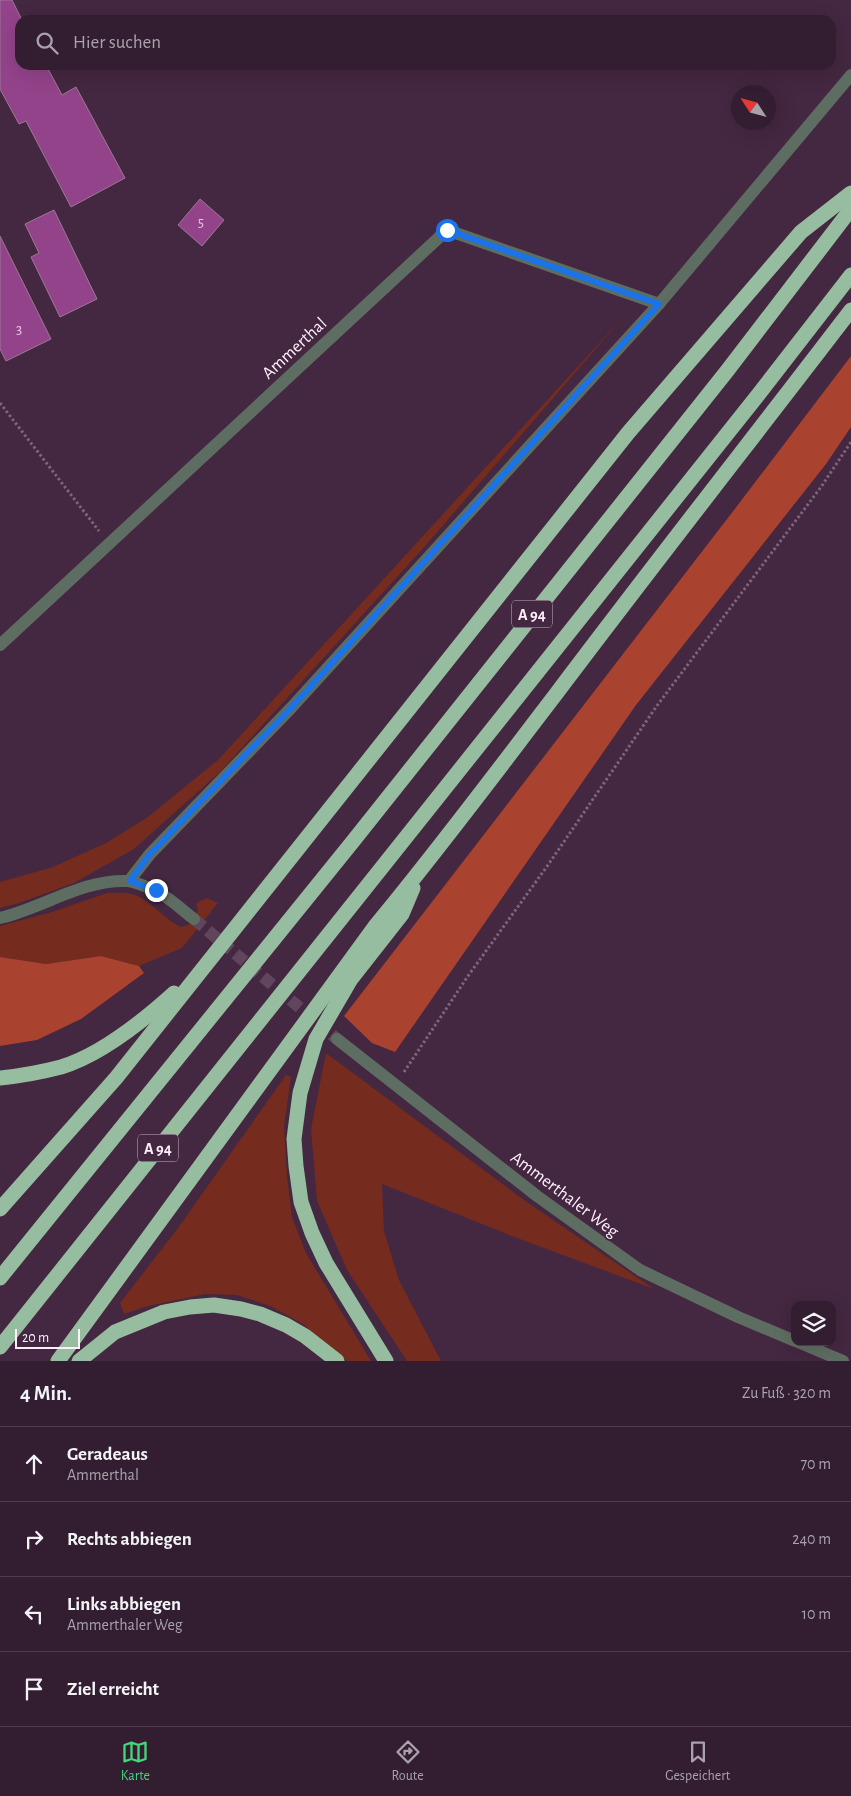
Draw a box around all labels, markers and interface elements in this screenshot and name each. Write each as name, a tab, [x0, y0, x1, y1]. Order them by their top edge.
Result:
search box	[15, 15, 836, 70]
icon: search	[33, 29, 61, 57]
text: Hier suchen	[73, 33, 161, 52]
north arrow	[731, 85, 776, 130]
house number: 5	[198, 215, 204, 230]
route start	[436, 219, 459, 242]
street label: Ammerthal	[259, 315, 330, 383]
house number: 3	[16, 322, 22, 337]
road number: A 94	[512, 600, 552, 628]
route end	[145, 879, 168, 902]
road number: A 94	[138, 1134, 178, 1162]
street label: Ammerthaler Weg	[507, 1148, 622, 1241]
map controls	[791, 1301, 836, 1346]
button: layers	[791, 1301, 836, 1346]
scale bar	[15, 1326, 80, 1349]
text: 20 m	[22, 1331, 49, 1345]
text: 4 Min.	[20, 1383, 72, 1404]
text: Zu Fuß · 320 m	[742, 1385, 831, 1401]
text: Geradeaus	[67, 1445, 148, 1464]
icon: ahead	[20, 1450, 48, 1478]
text: 70 m	[800, 1456, 831, 1472]
text: Ammerthal	[67, 1467, 139, 1483]
icon: right	[20, 1525, 48, 1553]
text: Rechts abbiegen	[67, 1530, 192, 1549]
text: 240 m	[792, 1531, 831, 1547]
text: Links abbiegen	[67, 1595, 181, 1614]
icon: left	[20, 1600, 48, 1628]
text: 10 m	[802, 1606, 831, 1622]
text: Ammerthaler Weg	[67, 1617, 183, 1633]
icon: arrive	[20, 1675, 48, 1703]
text: Ziel erreicht	[67, 1680, 159, 1699]
tab: Karte	[121, 1738, 150, 1785]
tab: Route	[392, 1738, 424, 1785]
tab: Gespeichert	[665, 1738, 730, 1785]

